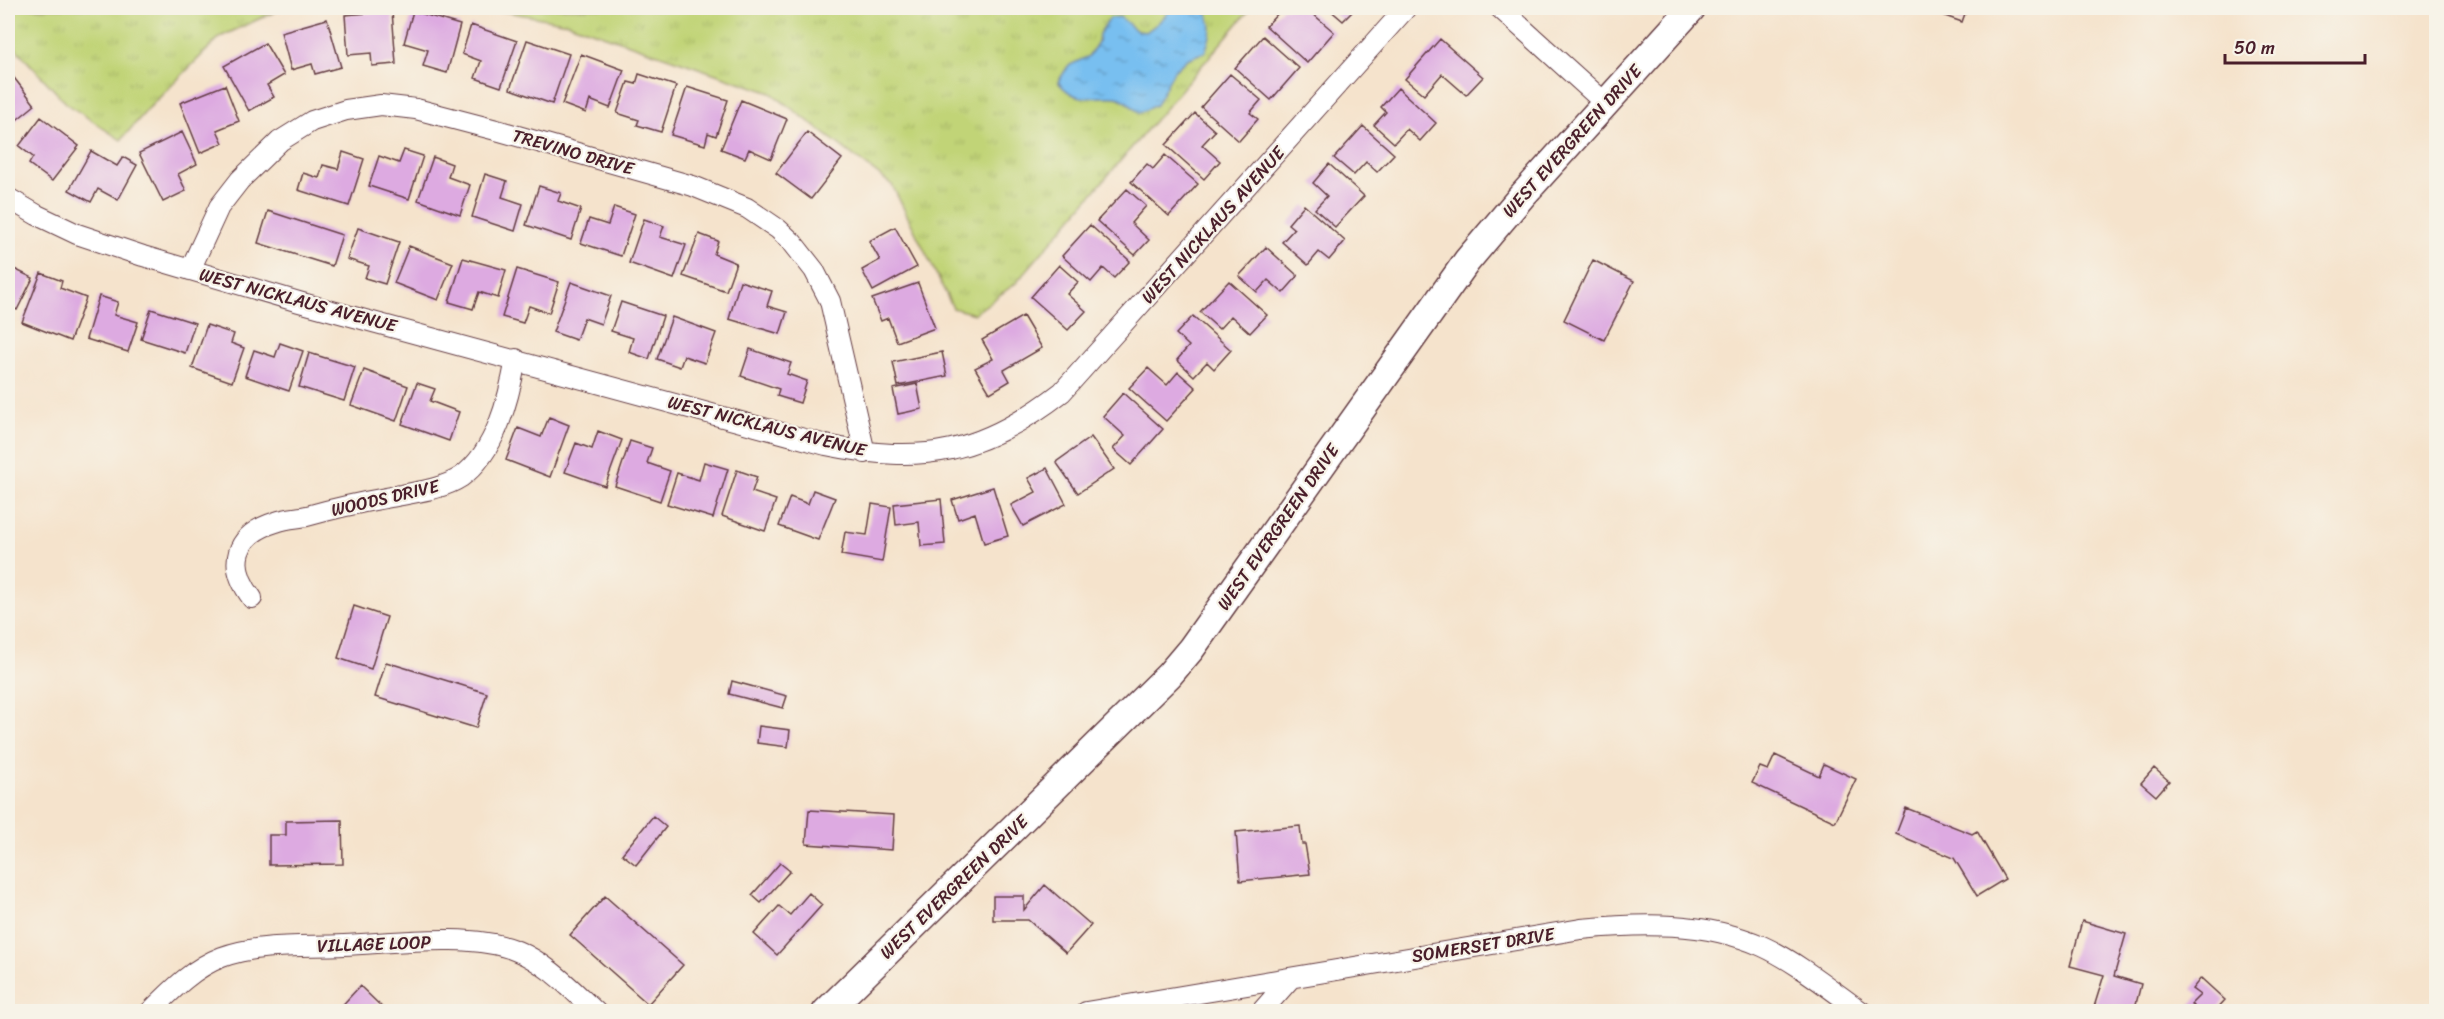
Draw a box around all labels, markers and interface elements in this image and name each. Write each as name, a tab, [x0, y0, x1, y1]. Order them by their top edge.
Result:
scale bar	[2225, 27, 2364, 65]
text: 50 m	[2234, 32, 2275, 64]
street label: WEST EVERGREEN DRIVE	[1494, 56, 1651, 225]
street label: TREVINO DRIVE	[508, 119, 639, 185]
street label: WEST NICKLAUS AVENUE	[1133, 138, 1294, 311]
street label: WEST NICKLAUS AVENUE	[196, 258, 401, 342]
street label: WEST NICKLAUS AVENUE	[664, 386, 871, 466]
street label: WEST EVERGREEN DRIVE	[1208, 436, 1348, 617]
street label: WOODS DRIVE	[328, 470, 443, 526]
street label: WEST EVERGREEN DRIVE	[872, 806, 1037, 967]
street label: SOMERSET DRIVE	[1409, 918, 1558, 972]
street label: VILLAGE LOOP	[316, 926, 432, 962]

